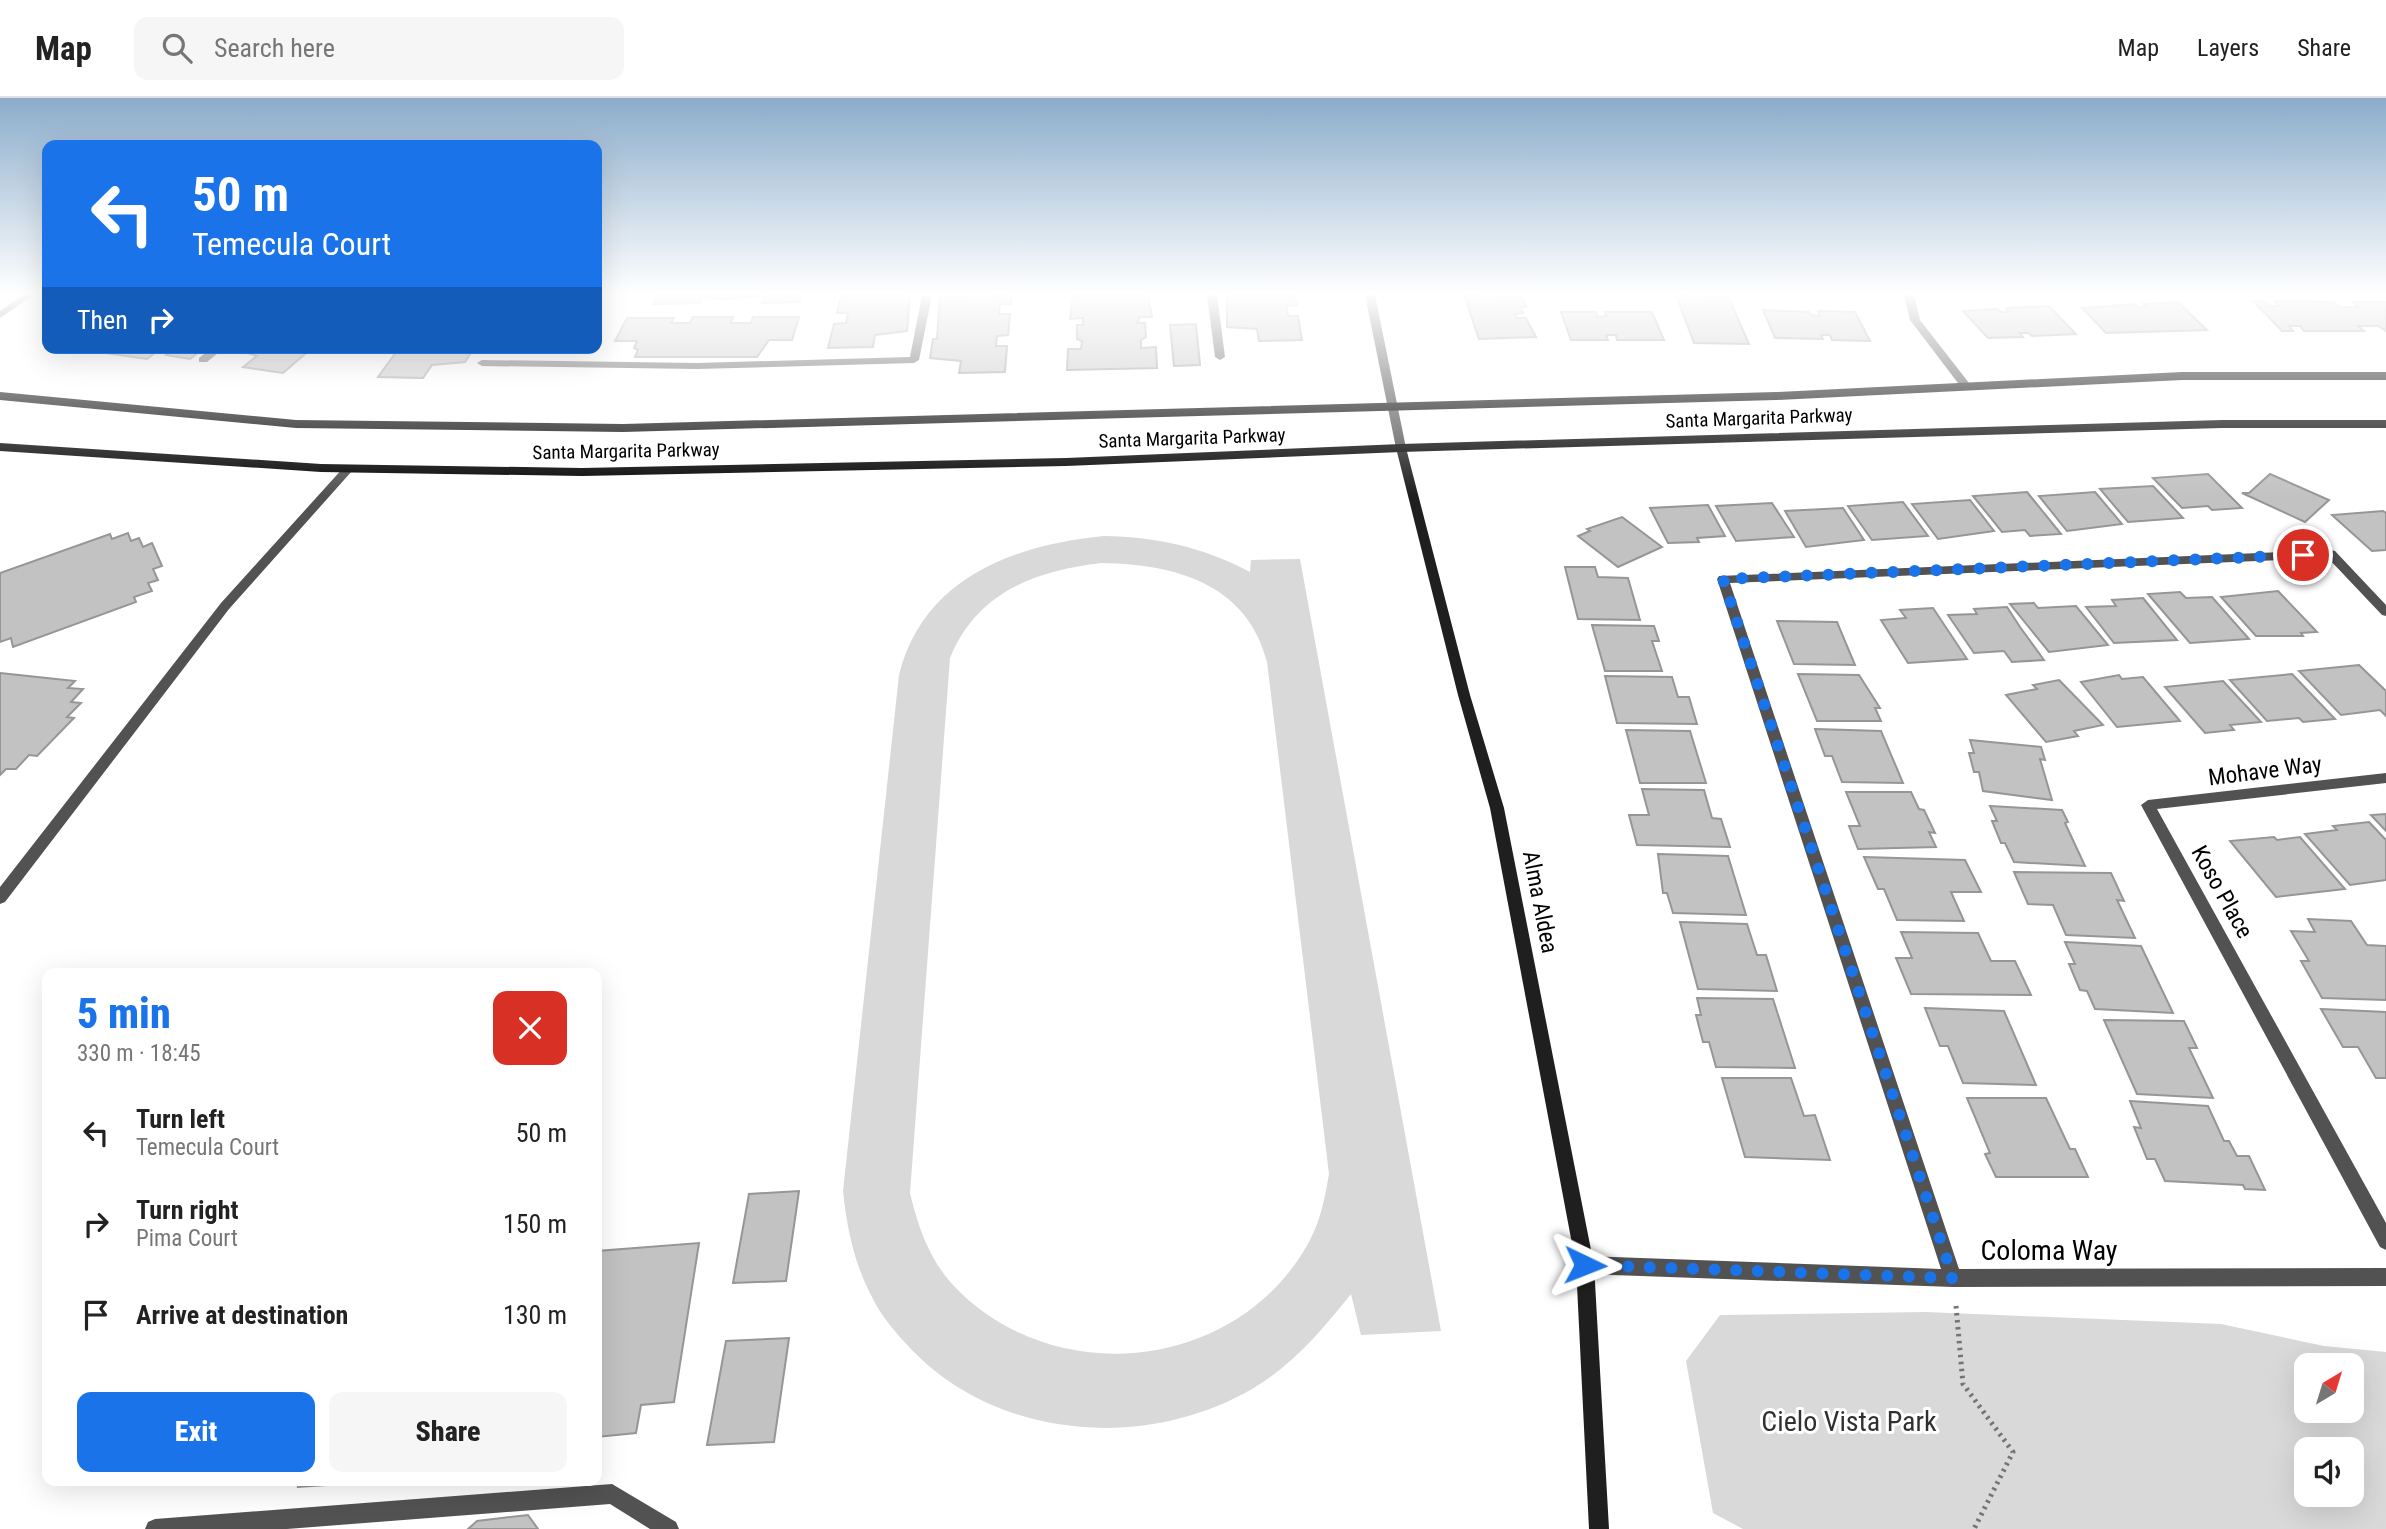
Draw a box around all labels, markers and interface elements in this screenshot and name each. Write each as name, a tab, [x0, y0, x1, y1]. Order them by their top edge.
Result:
search box	[134, 17, 624, 80]
text: Map	[35, 29, 92, 68]
icon: search	[158, 29, 196, 67]
text: Search here	[214, 33, 335, 63]
text: Map	[2118, 34, 2159, 62]
text: Layers	[2197, 34, 2259, 62]
text: Share	[2297, 34, 2351, 62]
text: 50 m	[192, 166, 289, 223]
icon: left	[77, 168, 168, 259]
text: Temecula Court	[192, 225, 391, 263]
icon: right	[142, 301, 180, 339]
text: Then	[77, 305, 128, 335]
street label: Santa Margarita Parkway	[1665, 403, 1853, 433]
street label: Santa Margarita Parkway	[1098, 423, 1286, 453]
street label: Santa Margarita Parkway	[532, 438, 720, 464]
pin	[2273, 525, 2333, 585]
icon: arrive	[2284, 536, 2322, 574]
street label: Mohave Way	[2207, 751, 2324, 791]
street label: Koso Place	[2186, 841, 2258, 943]
street label: Alma Aldea	[1517, 848, 1563, 956]
text: 5 min	[77, 989, 171, 1038]
button: close	[493, 991, 567, 1065]
text: 330 m · 18:45	[77, 1040, 201, 1067]
text: Turn left	[136, 1104, 225, 1134]
icon: left	[77, 1114, 115, 1152]
text: 50 m	[516, 1118, 567, 1148]
text: Temecula Court	[136, 1134, 279, 1161]
text: Turn right	[136, 1195, 238, 1225]
icon: right	[77, 1205, 115, 1243]
text: 150 m	[503, 1209, 567, 1239]
text: Pima Court	[136, 1225, 238, 1252]
position arrow	[1548, 1228, 1622, 1302]
street label: Coloma Way	[1980, 1234, 2118, 1267]
icon: arrive	[77, 1296, 115, 1334]
text: Arrive at destination	[136, 1300, 348, 1330]
text: 130 m	[503, 1300, 567, 1330]
north arrow	[2294, 1353, 2364, 1423]
map controls	[2294, 1353, 2364, 1507]
button: Exit	[77, 1392, 315, 1472]
button: Share	[329, 1392, 567, 1472]
park label: Cielo Vista Park	[1761, 1405, 1937, 1438]
button: sound	[2294, 1437, 2364, 1507]

